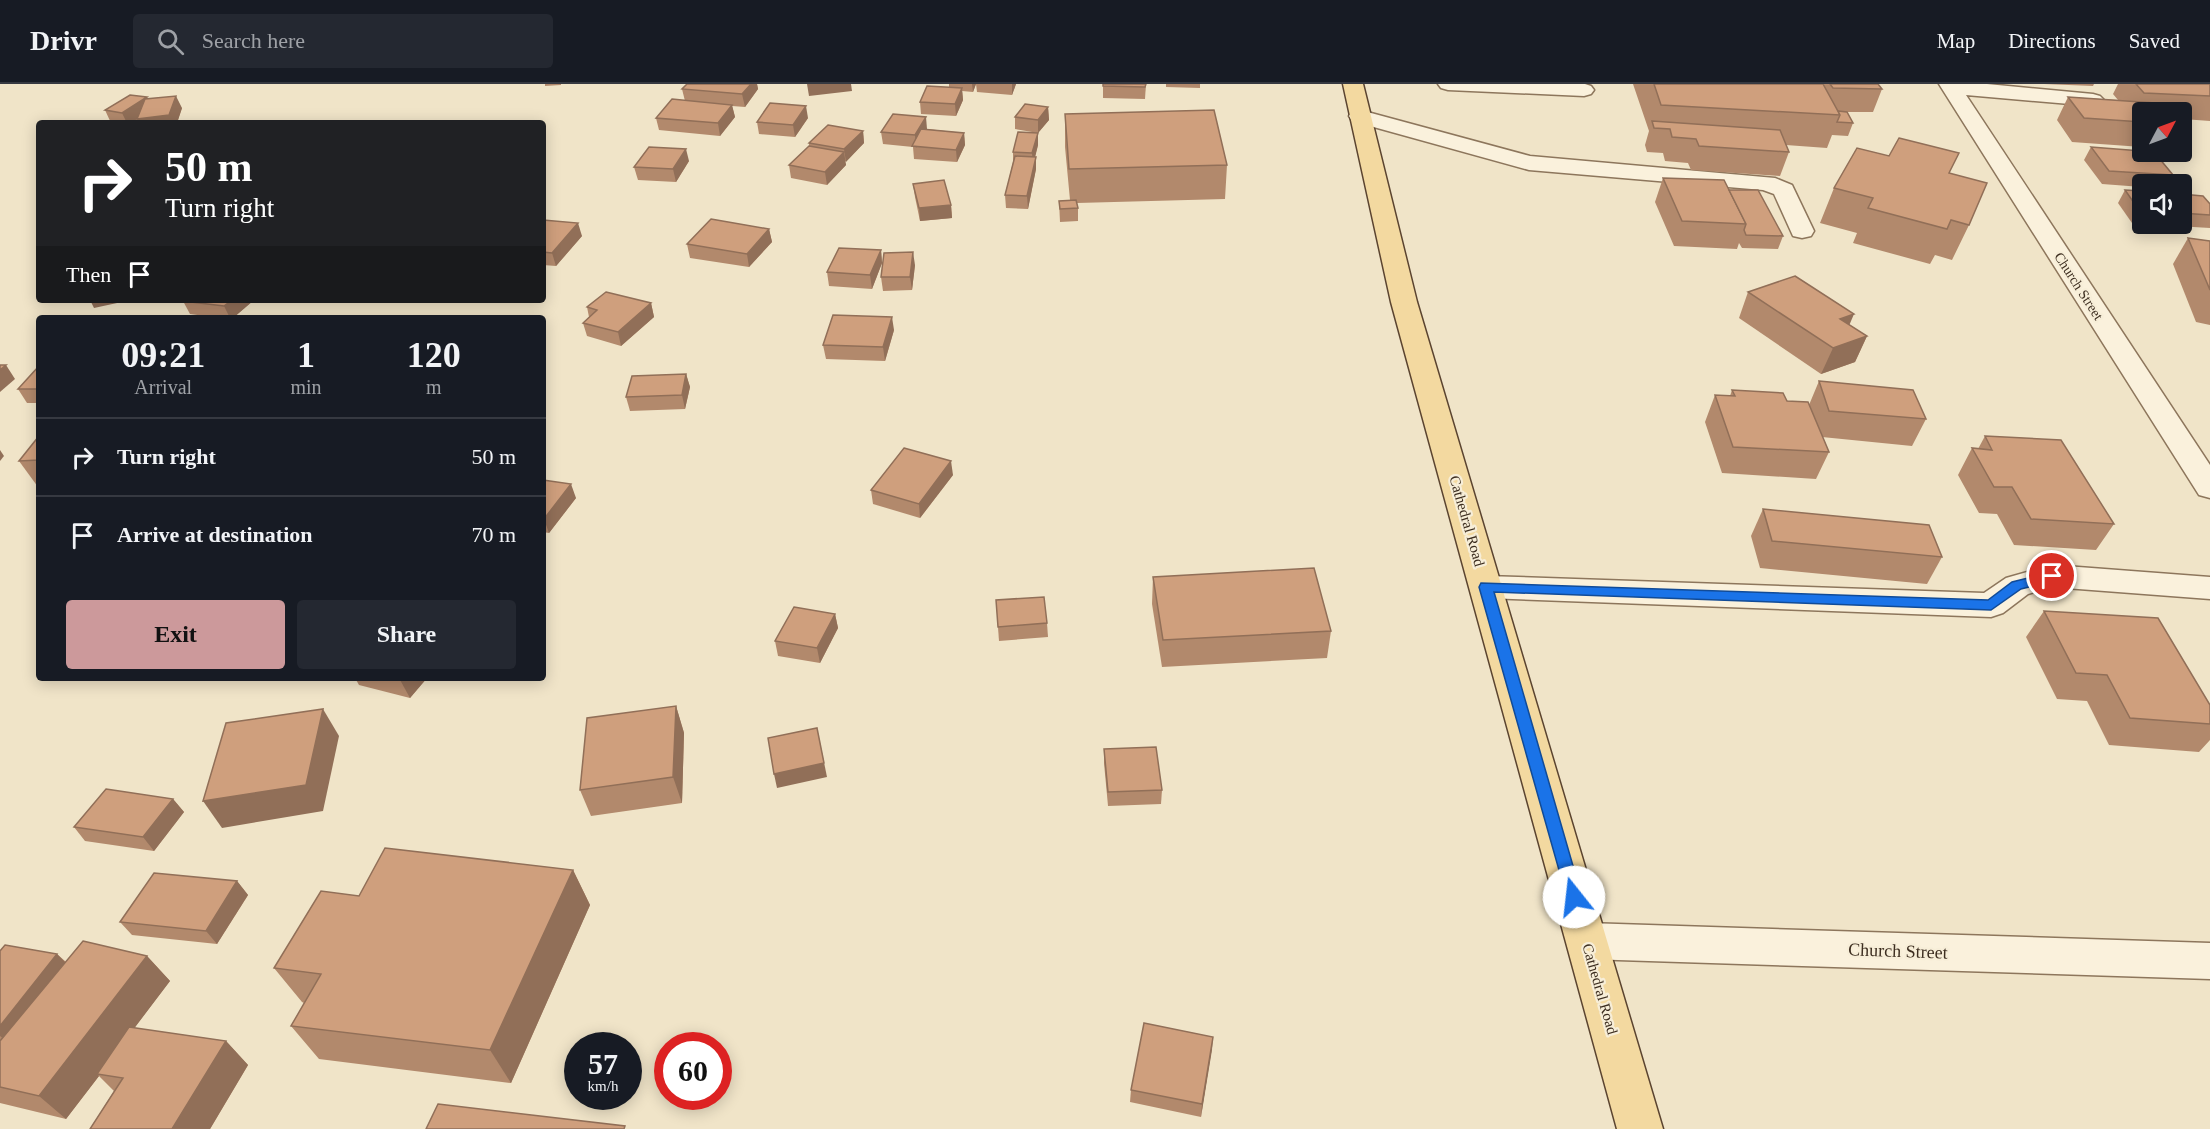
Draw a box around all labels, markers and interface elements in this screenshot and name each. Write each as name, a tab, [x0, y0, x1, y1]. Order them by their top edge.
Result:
search box	[133, 14, 553, 68]
text: Drivr	[30, 25, 97, 56]
icon: search	[154, 25, 187, 58]
text: Search here	[202, 28, 305, 53]
text: Map	[1937, 29, 1975, 53]
text: Directions	[2008, 29, 2096, 53]
text: Saved	[2129, 29, 2180, 53]
north arrow	[2132, 102, 2192, 162]
map controls	[2132, 102, 2192, 234]
icon: right	[66, 144, 144, 222]
text: 50 m	[165, 144, 253, 190]
button: sound	[2132, 174, 2192, 234]
text: Turn right	[165, 193, 274, 223]
street label: Church Street	[2051, 250, 2106, 323]
icon: arrive	[123, 258, 156, 291]
text: Then	[66, 262, 111, 287]
text: 09:21	[121, 335, 205, 375]
text: 1	[297, 335, 315, 375]
text: 120	[407, 335, 461, 375]
text: Arrival	[134, 376, 192, 398]
text: min	[290, 376, 322, 398]
text: m	[426, 376, 442, 398]
icon: right	[66, 441, 99, 474]
text: Turn right	[117, 444, 216, 469]
text: 50 m	[471, 444, 516, 469]
street label: Cathedral Road	[1446, 474, 1488, 569]
icon: arrive	[66, 519, 99, 552]
text: Arrive at destination	[117, 522, 313, 547]
text: 70 m	[471, 522, 516, 547]
pin	[2026, 550, 2077, 601]
icon: arrive	[2035, 559, 2068, 592]
button: Exit	[66, 600, 285, 669]
button: Share	[297, 600, 516, 669]
position arrow	[1542, 865, 1606, 929]
street label: Church Street	[1848, 939, 1948, 963]
street label: Cathedral Road	[1579, 942, 1621, 1037]
speed limit sign: 60	[654, 1032, 732, 1110]
text: 57	[588, 1047, 618, 1080]
text: km/h	[588, 1078, 618, 1094]

